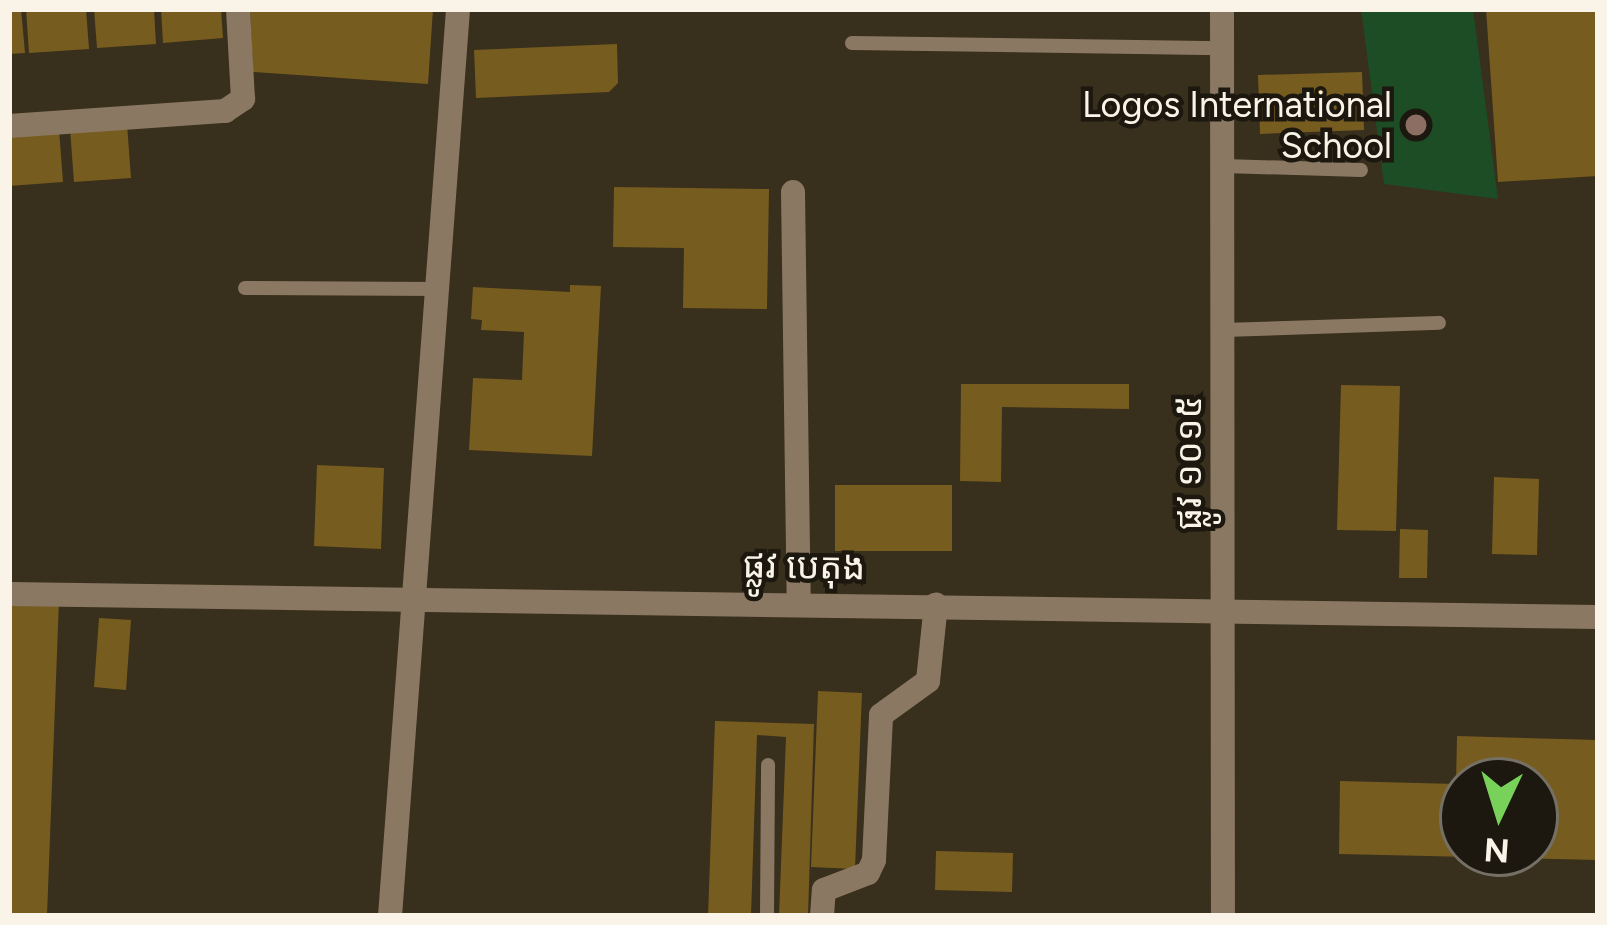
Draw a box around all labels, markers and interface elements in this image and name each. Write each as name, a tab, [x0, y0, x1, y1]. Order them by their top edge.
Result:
place label: Logos International School	[1082, 82, 1392, 167]
marker: Logos International School	[1403, 112, 1429, 138]
street label: ផ្លូវ ១០១៥	[1167, 396, 1211, 530]
street label: ផ្លូវ បេតុង	[742, 543, 866, 589]
north arrow	[1439, 757, 1559, 877]
text: N	[1483, 830, 1511, 871]

